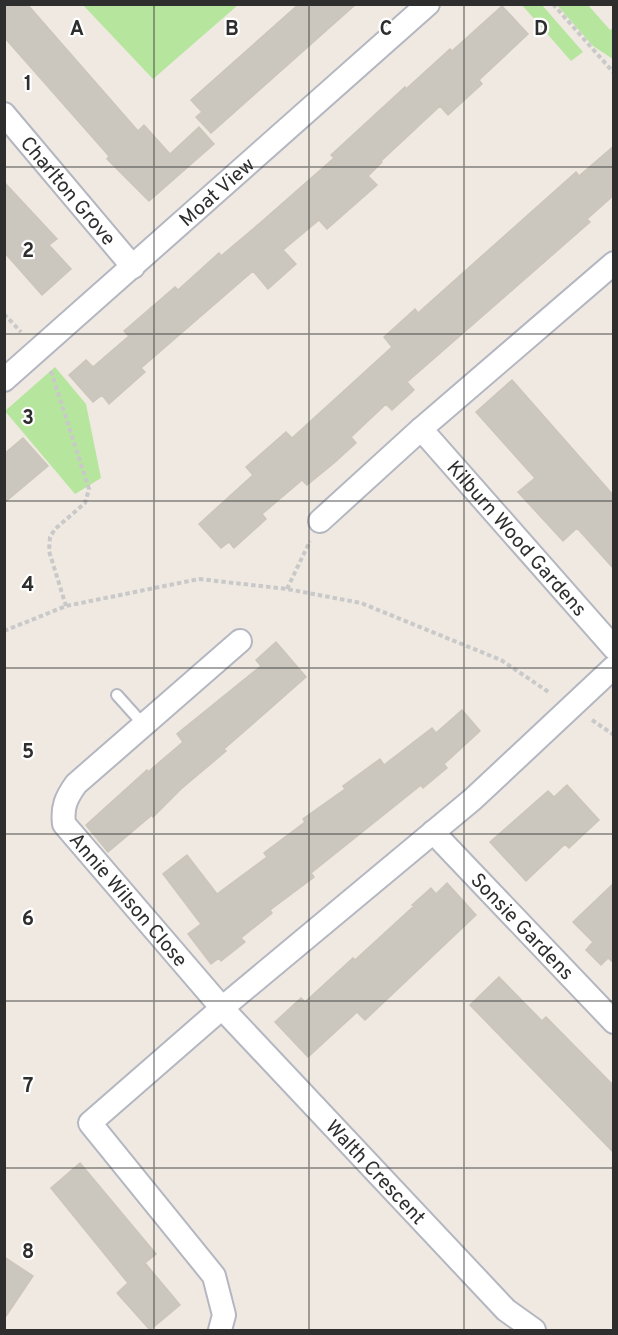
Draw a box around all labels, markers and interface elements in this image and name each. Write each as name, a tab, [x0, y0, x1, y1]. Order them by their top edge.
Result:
text: A	[70, 17, 84, 43]
text: B	[225, 17, 239, 43]
text: C	[380, 17, 392, 43]
text: D	[534, 17, 548, 43]
text: 1	[24, 72, 32, 98]
street label: Charlton Grove	[13, 132, 121, 252]
street label: Moat View	[175, 153, 261, 233]
text: 2	[22, 239, 34, 265]
text: 3	[22, 406, 34, 432]
street label: Kilburn Wood Gardens	[440, 456, 591, 623]
text: 4	[22, 573, 34, 599]
text: 5	[22, 740, 34, 766]
street label: Annie Wilson Close	[62, 828, 192, 973]
street label: Sonsie Gardens	[464, 868, 578, 987]
text: 6	[22, 907, 34, 933]
text: 7	[23, 1074, 33, 1100]
street label: Walth Crescent	[319, 1115, 430, 1231]
text: 8	[22, 1240, 34, 1266]

